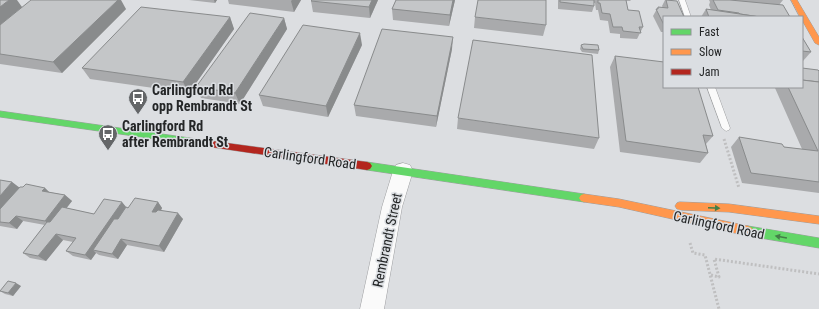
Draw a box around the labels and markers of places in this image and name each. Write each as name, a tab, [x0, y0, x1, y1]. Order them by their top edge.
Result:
place label: Carlingford Rd opp Rembrandt St	[152, 82, 252, 114]
bus stop icon: Carlingford Rd opp Rembrandt St	[127, 87, 149, 115]
place label: Carlingford Rd after Rembrandt St	[122, 118, 228, 150]
bus stop icon: Carlingford Rd after Rembrandt St	[97, 123, 119, 151]

